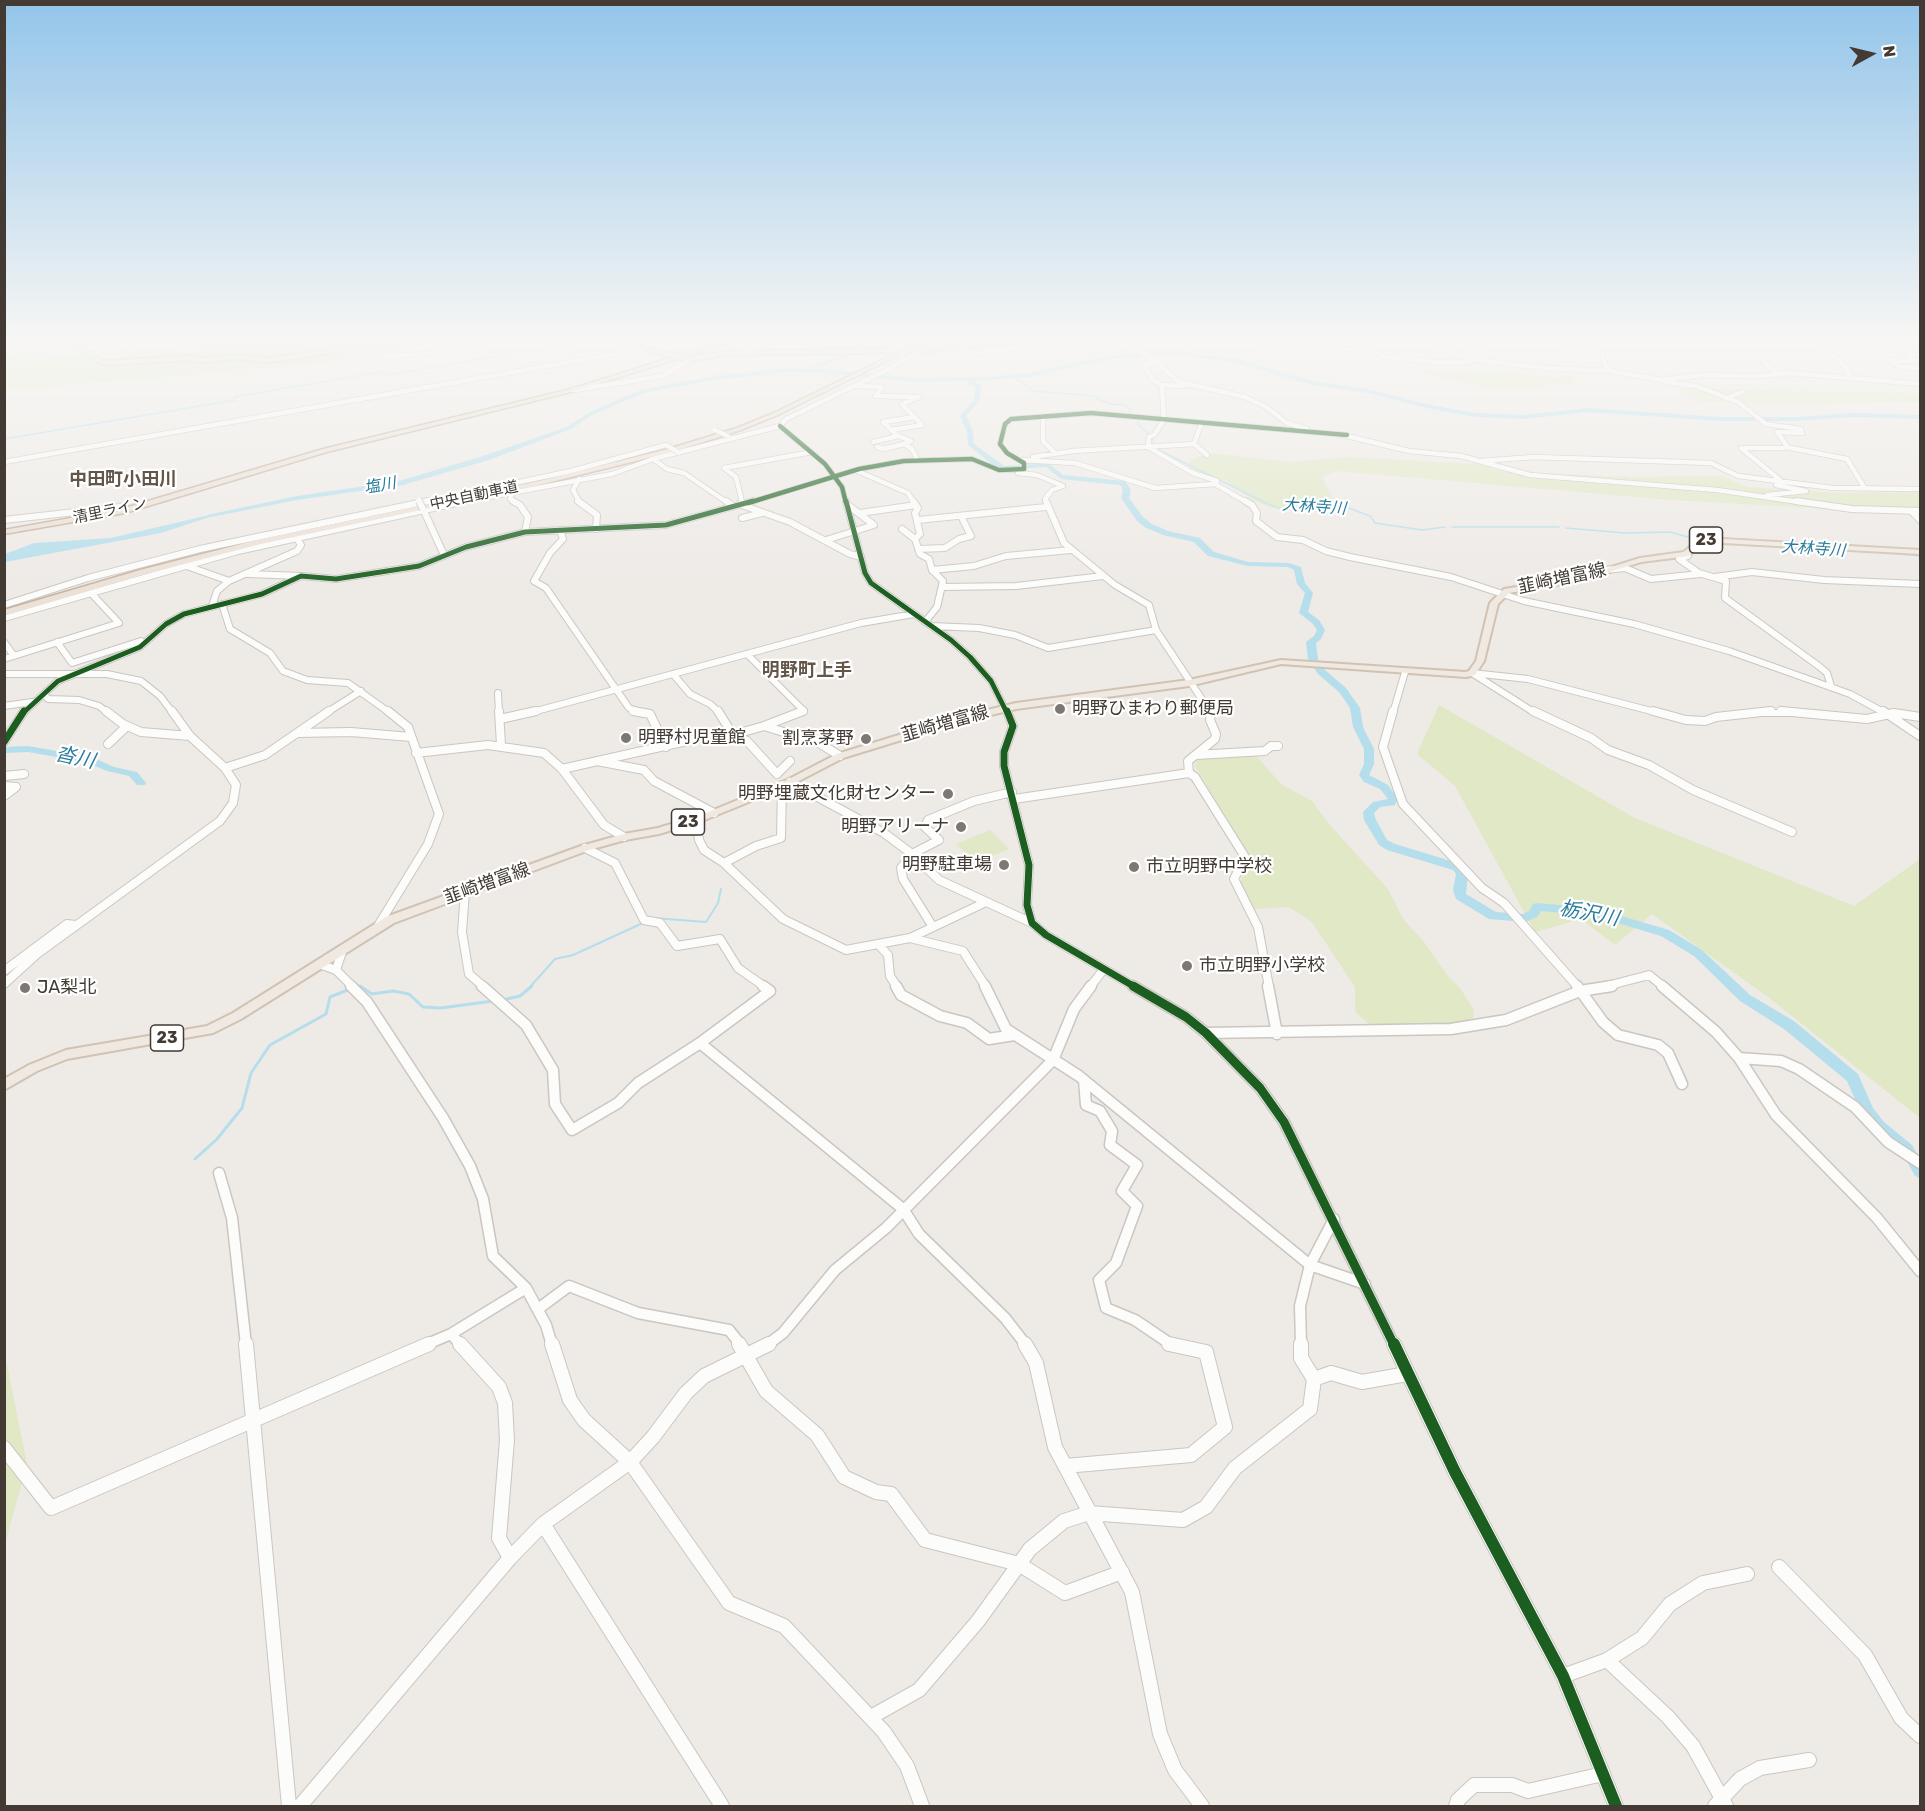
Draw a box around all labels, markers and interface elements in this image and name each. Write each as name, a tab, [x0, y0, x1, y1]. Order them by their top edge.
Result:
north arrow	[1841, 24, 1901, 84]
text: N	[1879, 44, 1900, 58]
district label: 中田町小田川	[69, 469, 177, 491]
water label: 塩川	[363, 474, 397, 498]
street label: 中央自動車道	[428, 478, 520, 514]
street label: 清里ライン	[71, 494, 149, 528]
water label: 大林寺川	[1281, 495, 1347, 519]
road number: 23	[1690, 527, 1722, 553]
water label: 大林寺川	[1780, 537, 1846, 561]
street label: 韮崎増富線	[1516, 559, 1608, 599]
district label: 明野町上手	[762, 660, 852, 682]
place label: 明野ひまわり郵便局	[1072, 698, 1234, 720]
street label: 韮崎増富線	[899, 701, 991, 747]
marker: 明野ひまわり郵便局	[1053, 702, 1067, 716]
place label: 明野村児童館	[638, 727, 746, 749]
place label: 割烹茅野	[782, 728, 854, 750]
marker: 明野村児童館	[619, 731, 633, 745]
marker: 割烹茅野	[859, 732, 873, 746]
water label: 沓川	[53, 742, 97, 774]
place label: 明野埋蔵文化財センター	[738, 783, 936, 805]
marker: 明野埋蔵文化財センター	[941, 787, 955, 801]
road number: 23	[672, 809, 704, 835]
place label: 明野アリーナ	[841, 816, 949, 838]
marker: 明野アリーナ	[954, 820, 968, 834]
place label: 明野駐車場	[902, 854, 992, 876]
place label: 市立明野中学校	[1146, 856, 1272, 878]
street label: 韮崎増富線	[441, 858, 533, 910]
marker: 明野駐車場	[997, 858, 1011, 872]
marker: 市立明野中学校	[1127, 860, 1141, 874]
water label: 栃沢川	[1557, 896, 1621, 932]
place label: 市立明野小学校	[1199, 955, 1325, 977]
marker: 市立明野小学校	[1180, 959, 1194, 973]
place label: JA梨北	[37, 977, 96, 999]
marker: JA梨北	[18, 981, 32, 995]
road number: 23	[150, 1025, 184, 1051]

